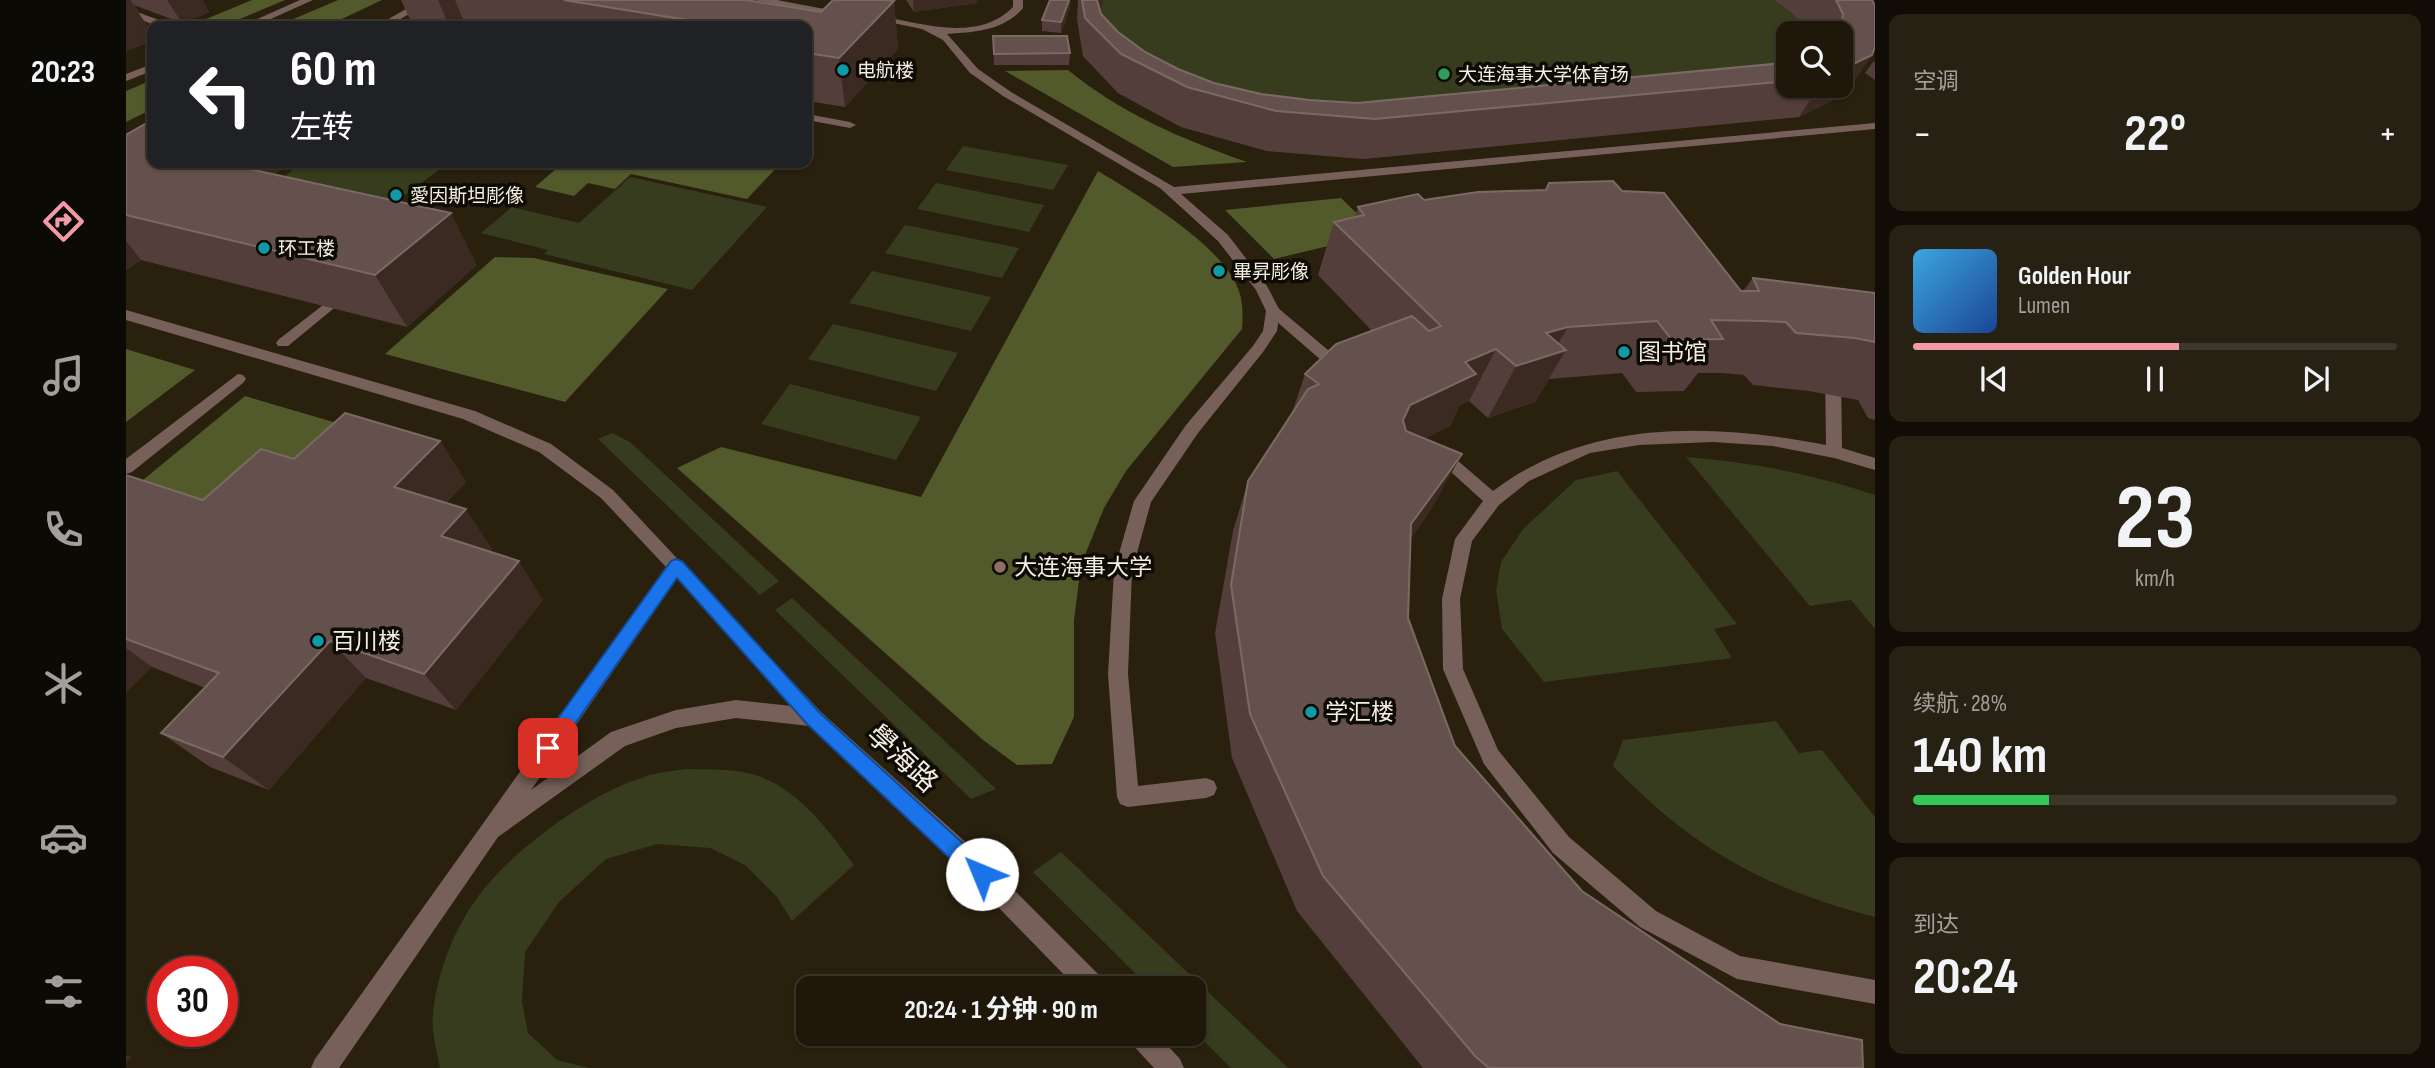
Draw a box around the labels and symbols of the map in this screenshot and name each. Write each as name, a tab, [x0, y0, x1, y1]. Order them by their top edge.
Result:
place label: 电航楼	[857, 60, 914, 83]
marker: 电航楼	[835, 62, 851, 78]
place label: 大连海事大学体育场	[1458, 64, 1629, 87]
marker: 大连海事大学体育场	[1436, 66, 1452, 82]
place label: 愛因斯坦彫像	[410, 185, 524, 208]
marker: 愛因斯坦彫像	[388, 187, 404, 203]
place label: 环工楼	[278, 238, 335, 261]
marker: 环工楼	[256, 240, 272, 256]
place label: 畢昇彫像	[1233, 261, 1309, 284]
marker: 畢昇彫像	[1211, 263, 1227, 279]
place label: 图书馆	[1638, 339, 1707, 367]
marker: 图书馆	[1616, 344, 1632, 360]
place label: 大连海事大学	[1014, 554, 1152, 582]
marker: 大连海事大学	[992, 559, 1008, 575]
place label: 百川楼	[332, 628, 401, 656]
marker: 百川楼	[310, 633, 326, 649]
place label: 学汇楼	[1325, 699, 1394, 727]
marker: 学汇楼	[1303, 704, 1319, 720]
pin	[518, 718, 578, 778]
street label: 學海路	[860, 718, 944, 800]
position arrow	[945, 837, 1019, 911]
speed limit sign: 30	[147, 956, 238, 1047]

